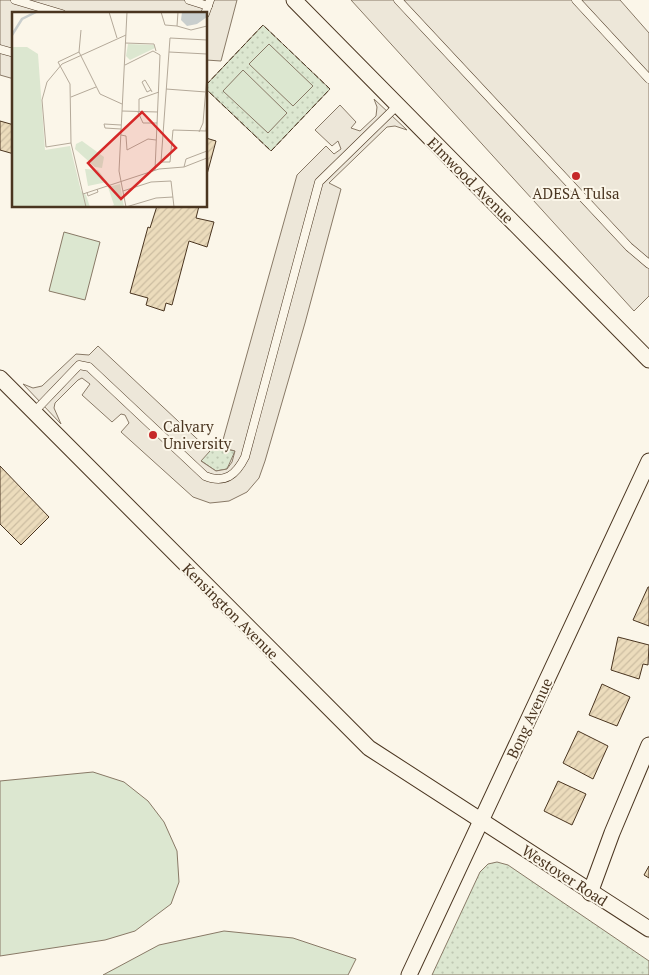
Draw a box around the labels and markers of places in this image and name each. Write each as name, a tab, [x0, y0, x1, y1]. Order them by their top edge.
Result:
marker: ADESA Tulsa	[570, 170, 582, 182]
place label: ADESA Tulsa	[532, 183, 620, 203]
place label: Calvary University	[163, 416, 232, 453]
marker: Calvary University	[147, 429, 159, 441]

